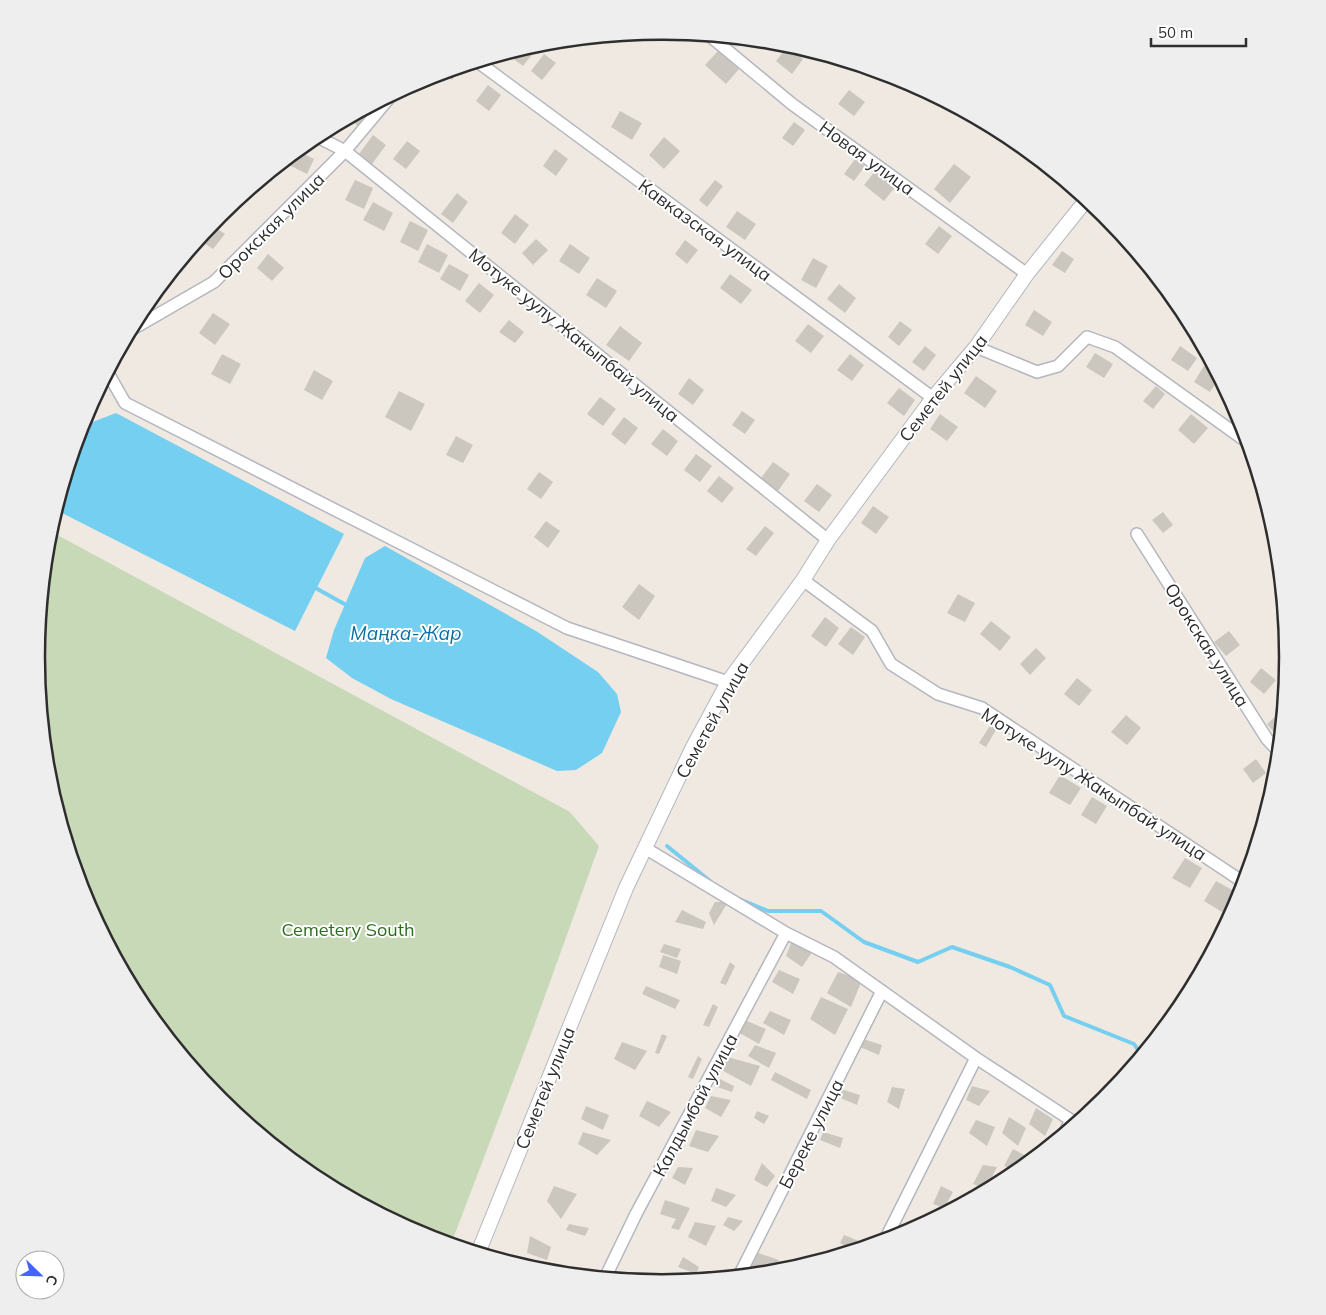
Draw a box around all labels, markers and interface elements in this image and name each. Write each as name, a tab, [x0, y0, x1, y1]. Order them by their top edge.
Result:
scale bar	[1151, 15, 1246, 47]
text: 50 m	[1158, 23, 1193, 42]
street label: Новая улица	[815, 116, 919, 200]
street label: Орокская улица	[213, 168, 329, 284]
street label: Кавказская улица	[634, 174, 776, 286]
street label: Мотуке уулу Жакыпбай улица	[464, 243, 684, 427]
street label: Семетей улица	[894, 330, 992, 446]
street label: Орокская улица	[1160, 579, 1254, 711]
water label: Маңка-Жар	[350, 621, 462, 645]
street label: Семетей улица	[670, 657, 754, 783]
street label: Мотуке уулу Жакыпбай улица	[977, 702, 1211, 866]
park label: Cemetery South	[281, 918, 415, 941]
street label: Семетей улица	[510, 1023, 580, 1153]
street label: Калдымбай улица	[647, 1029, 743, 1181]
street label: Береке улица	[774, 1075, 848, 1193]
north arrow	[15, 1250, 65, 1300]
text: С	[42, 1272, 62, 1288]

